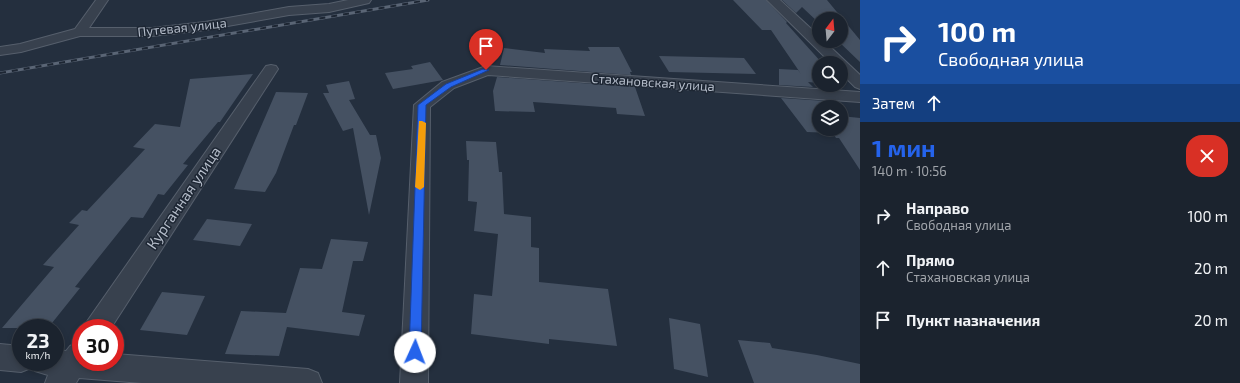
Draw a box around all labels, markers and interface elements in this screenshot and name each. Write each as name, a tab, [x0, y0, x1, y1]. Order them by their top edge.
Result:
north arrow	[812, 12, 848, 48]
map controls	[812, 12, 848, 136]
street label: Путевая улица	[137, 14, 227, 40]
text: 100 m	[938, 14, 1016, 48]
icon: right	[872, 16, 924, 68]
pin	[469, 29, 503, 70]
icon: arrive	[475, 35, 497, 57]
text: Свободная улица	[938, 48, 1084, 70]
button: search	[812, 56, 848, 92]
street label: Стахановская улица	[591, 70, 715, 94]
icon: ahead	[923, 92, 945, 114]
text: Затем	[872, 94, 915, 112]
button: layers	[812, 100, 848, 136]
text: 1 мин	[872, 133, 936, 162]
button: close	[1186, 135, 1228, 177]
street label: Курганная улица	[142, 143, 225, 253]
text: 140 m · 10:56	[872, 163, 947, 179]
text: Направо	[906, 199, 969, 217]
icon: right	[872, 205, 894, 227]
text: 100 m	[1187, 207, 1228, 225]
text: Свободная улица	[906, 217, 1011, 233]
text: Прямо	[906, 251, 955, 269]
icon: ahead	[872, 257, 894, 279]
text: 20 m	[1194, 259, 1228, 277]
text: Стахановская улица	[906, 269, 1030, 285]
icon: arrive	[872, 309, 894, 331]
text: Пункт назначения	[906, 311, 1040, 329]
text: 20 m	[1194, 311, 1228, 329]
speed limit sign: 30	[72, 319, 124, 371]
text: 23	[27, 328, 49, 352]
position arrow	[394, 331, 436, 373]
text: km/h	[26, 349, 50, 361]

